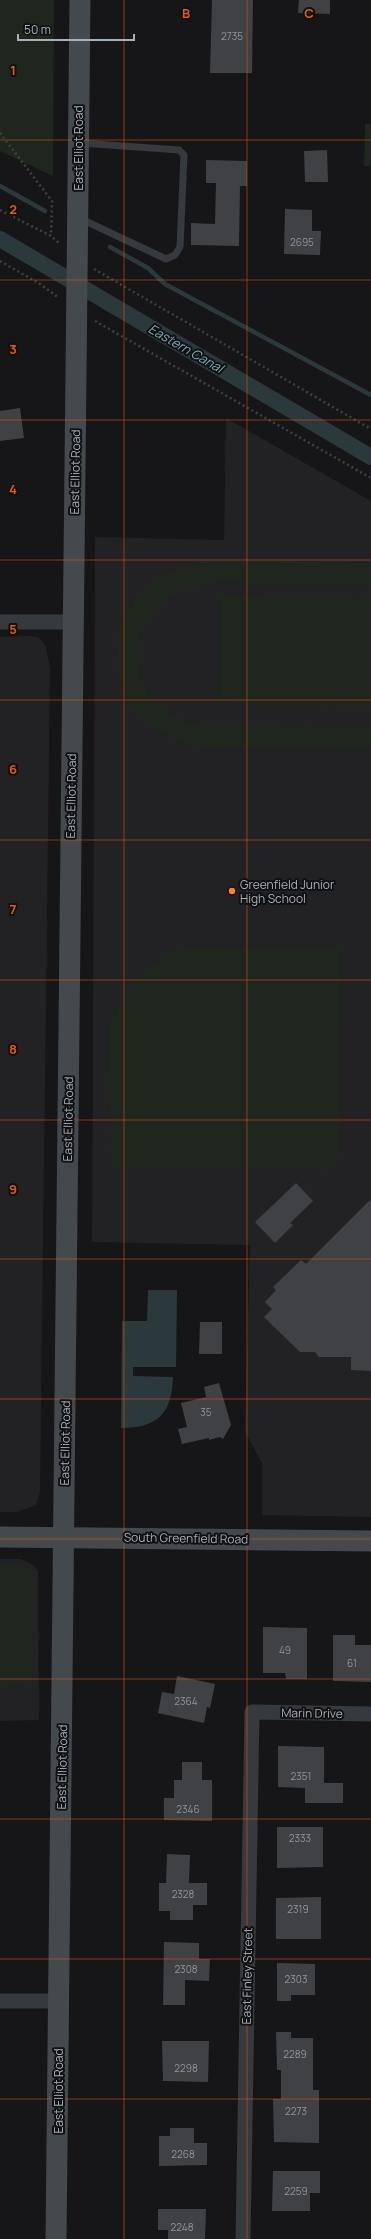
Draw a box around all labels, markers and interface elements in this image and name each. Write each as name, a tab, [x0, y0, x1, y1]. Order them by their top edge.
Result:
text: B	[182, 4, 190, 22]
text: C	[304, 4, 314, 22]
scale bar	[18, 16, 134, 42]
text: 50 m	[24, 21, 51, 38]
house number: 2735	[221, 29, 243, 43]
text: 1	[10, 61, 16, 79]
street label: East Elliot Road	[70, 105, 87, 191]
text: 2	[9, 200, 17, 218]
house number: 2695	[290, 235, 314, 249]
water label: Eastern Canal	[145, 319, 228, 378]
text: 3	[9, 340, 17, 358]
street label: East Elliot Road	[66, 429, 84, 515]
text: 4	[9, 480, 17, 498]
text: 5	[9, 620, 17, 638]
street label: East Elliot Road	[62, 753, 80, 839]
text: 6	[9, 760, 17, 778]
place label: Greenfield Junior High School	[240, 876, 335, 907]
marker: Greenfield Junior High School	[227, 886, 237, 896]
text: 7	[10, 900, 17, 918]
text: 8	[9, 1040, 17, 1058]
street label: East Elliot Road	[59, 1076, 77, 1162]
text: 9	[9, 1180, 17, 1198]
street label: East Elliot Road	[56, 1400, 74, 1486]
house number: 35	[200, 1405, 212, 1419]
street label: South Greenfield Road	[124, 1528, 248, 1548]
house number: 49	[279, 1643, 291, 1657]
house number: 61	[347, 1656, 357, 1670]
house number: 2364	[174, 1694, 198, 1708]
street label: Marin Drive	[281, 1704, 343, 1722]
street label: East Elliot Road	[53, 1724, 71, 1810]
house number: 2351	[291, 1769, 311, 1783]
house number: 2346	[176, 1802, 200, 1816]
house number: 2333	[289, 1831, 311, 1845]
house number: 2328	[172, 1887, 195, 1901]
house number: 2319	[287, 1902, 309, 1916]
street label: East Finley Street	[238, 1927, 256, 2024]
house number: 2308	[174, 1962, 198, 1976]
house number: 2303	[285, 1972, 307, 1986]
house number: 2289	[283, 2047, 307, 2061]
street label: East Elliot Road	[50, 2048, 67, 2134]
house number: 2298	[174, 2061, 198, 2075]
house number: 2273	[285, 2104, 307, 2118]
house number: 2268	[171, 2147, 195, 2161]
house number: 2259	[284, 2184, 308, 2198]
house number: 2248	[171, 2220, 194, 2234]

